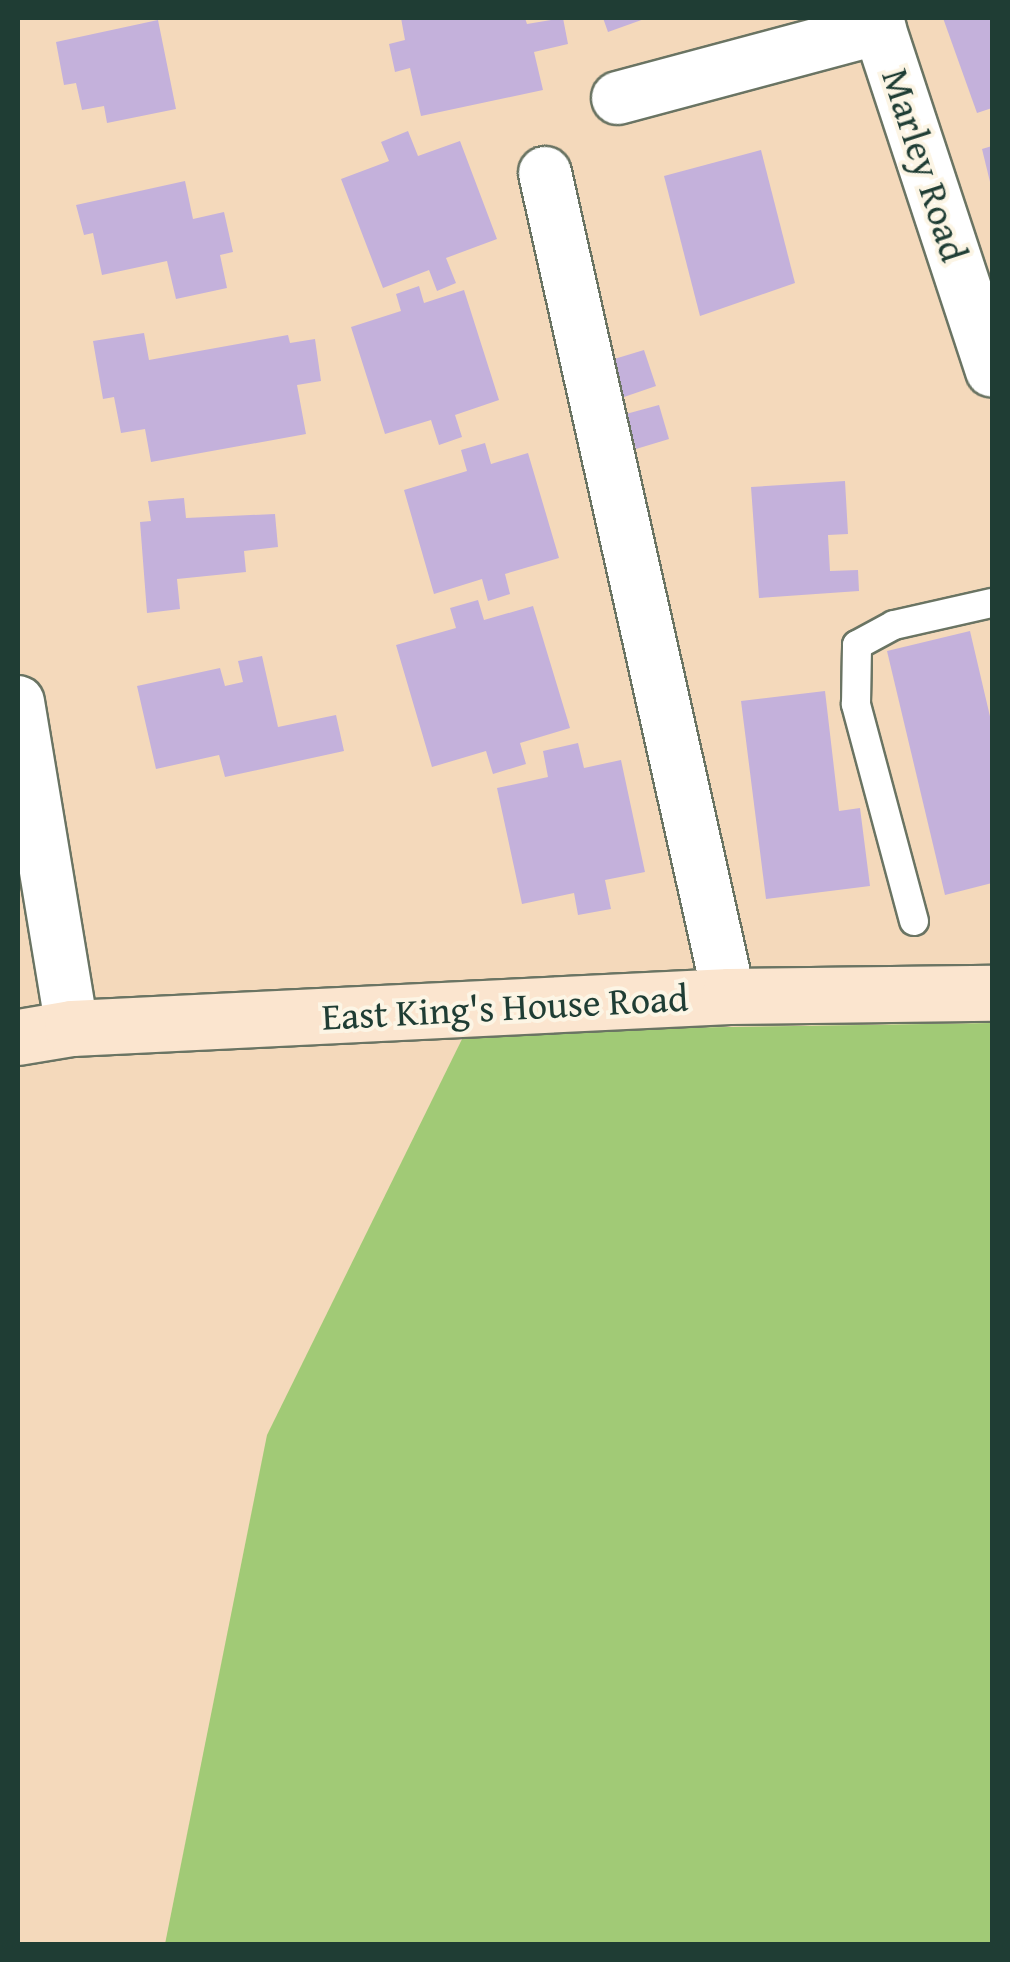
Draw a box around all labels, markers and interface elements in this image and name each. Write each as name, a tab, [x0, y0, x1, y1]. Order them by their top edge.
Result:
street label: Marley Road	[872, 63, 978, 267]
street label: East King's House Road	[321, 975, 689, 1039]

